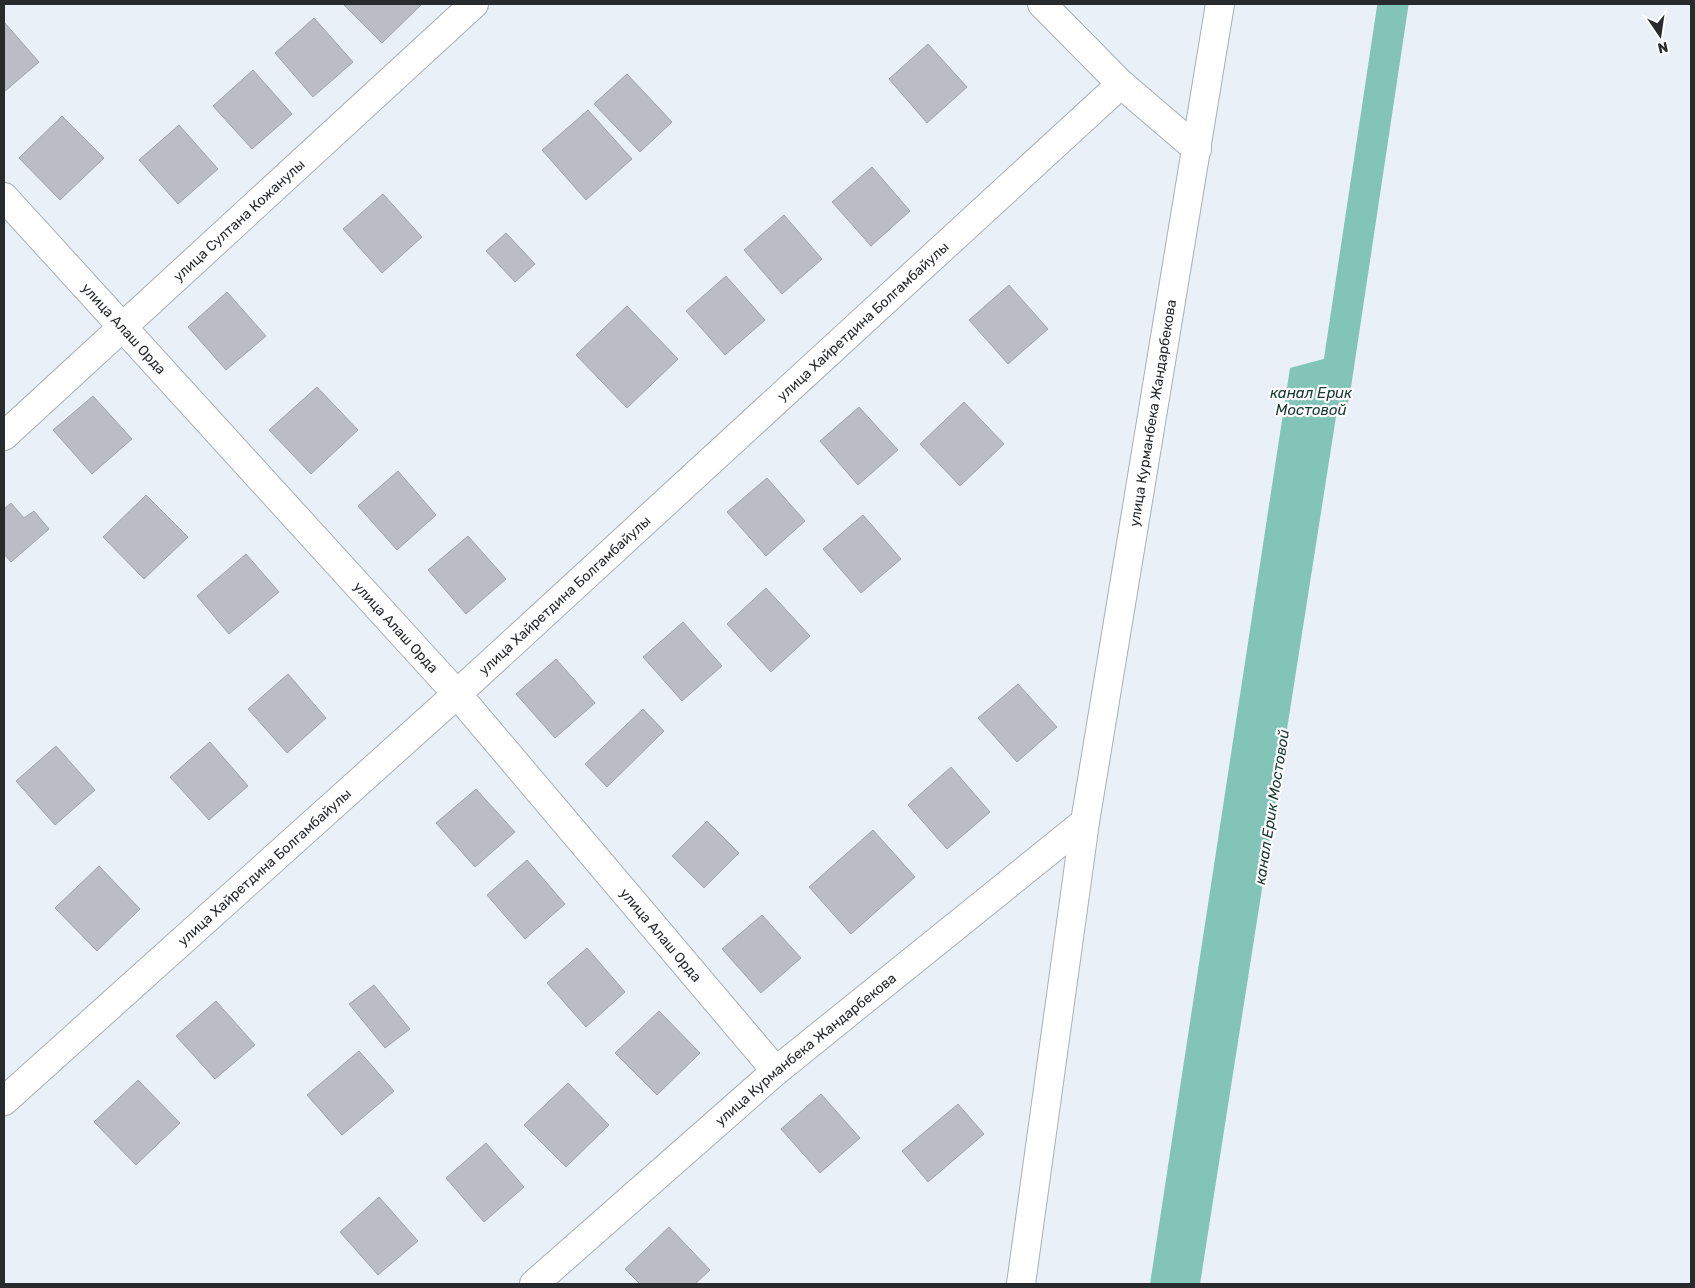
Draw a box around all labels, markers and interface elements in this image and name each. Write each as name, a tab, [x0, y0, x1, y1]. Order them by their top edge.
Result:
north arrow	[1635, 10, 1685, 60]
text: N	[1656, 38, 1670, 57]
street label: улица Султана Кожанулы	[170, 156, 308, 285]
street label: улица Хайретдина Болгамбайулы	[774, 239, 952, 405]
street label: улица Алаш Орда	[78, 280, 169, 378]
street label: улица Курманбека Жандарбекова	[1126, 298, 1180, 528]
water label: канал Ерик Мостовой	[1270, 384, 1353, 419]
street label: улица Хайретдина Болгамбайулы	[476, 513, 654, 679]
street label: улица Алаш Орда	[350, 578, 442, 677]
water label: канал Ерик Мостовой	[1251, 728, 1293, 886]
street label: улица Хайретдина Болгамбайулы	[175, 785, 355, 950]
street label: улица Алаш Орда	[616, 885, 705, 986]
street label: улица Курманбека Жандарбекова	[712, 970, 900, 1130]

